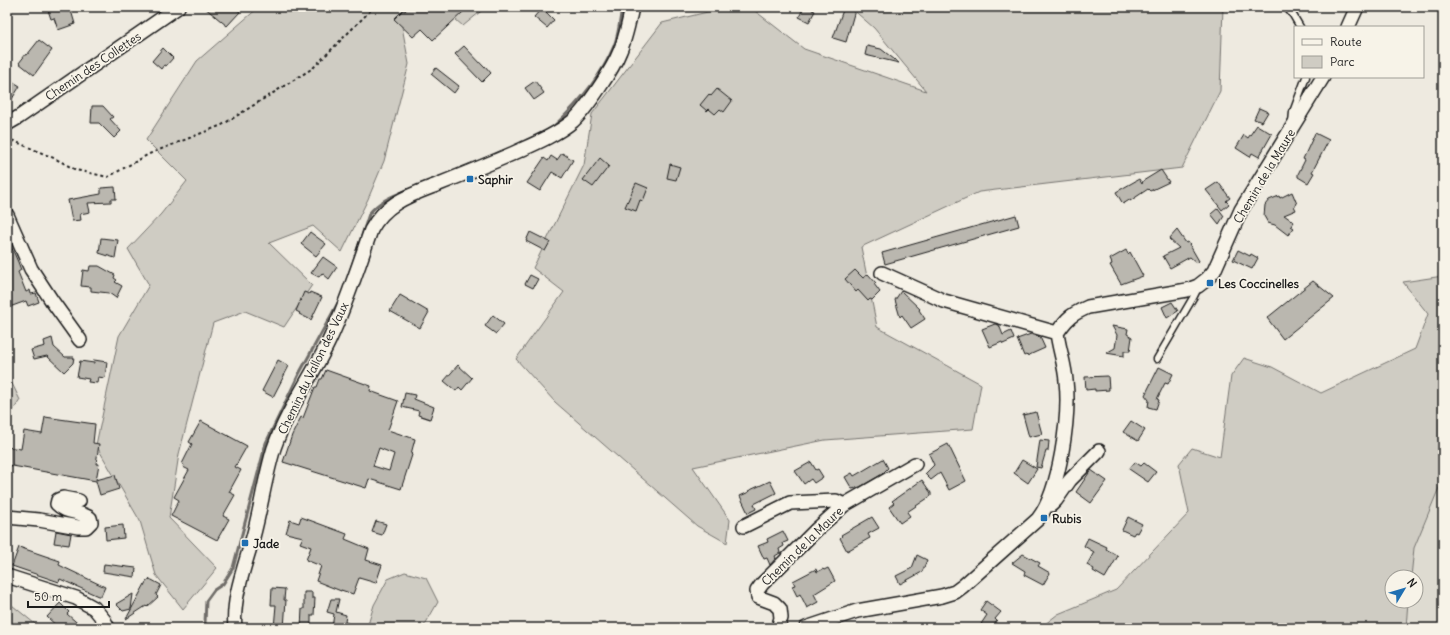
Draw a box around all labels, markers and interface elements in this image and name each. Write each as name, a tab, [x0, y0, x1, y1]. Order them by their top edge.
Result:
legend	[1294, 26, 1424, 78]
street label: Chemin des Collettes	[42, 28, 144, 104]
text: Route	[1330, 34, 1362, 49]
text: Parc	[1330, 54, 1355, 69]
street label: Chemin de la Maure	[1230, 126, 1298, 226]
place label: Saphir	[478, 172, 513, 188]
marker: Saphir	[465, 174, 475, 184]
place label: Les Coccinelles	[1218, 276, 1300, 291]
marker: Les Coccinelles	[1205, 278, 1215, 288]
street label: Chemin du Vallon des Vaux	[274, 299, 352, 437]
street label: Chemin de la Maure	[758, 503, 846, 589]
place label: Rubis	[1052, 511, 1082, 526]
marker: Rubis	[1039, 513, 1049, 523]
place label: Jade	[253, 536, 280, 551]
marker: Jade	[240, 538, 250, 548]
north arrow	[1384, 569, 1424, 609]
text: N	[1404, 576, 1420, 590]
scale bar	[28, 583, 109, 609]
text: 50 m	[34, 589, 63, 604]

